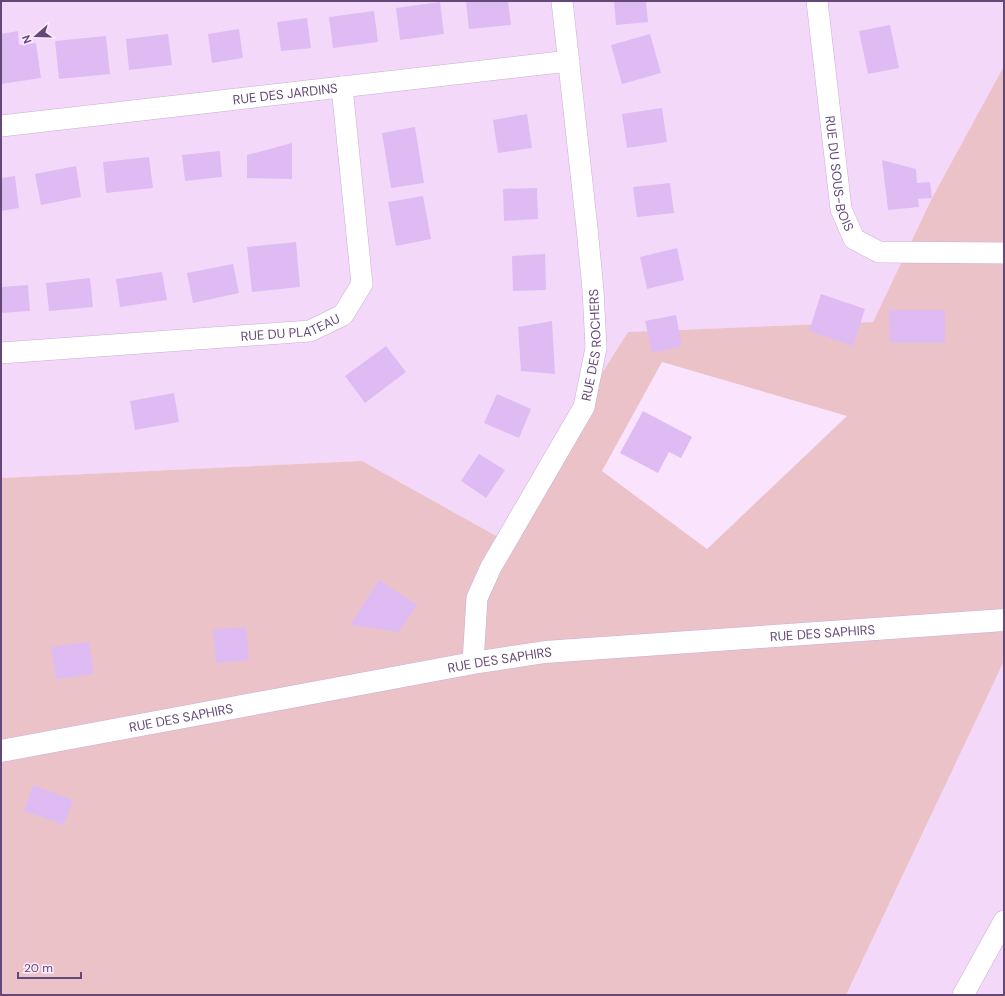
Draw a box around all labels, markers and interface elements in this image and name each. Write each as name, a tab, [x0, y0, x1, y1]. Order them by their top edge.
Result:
north arrow	[16, 16, 56, 56]
text: N	[19, 33, 35, 46]
street label: RUE DES JARDINS	[232, 80, 339, 108]
street label: RUE DU SOUS-BOIS	[821, 115, 858, 234]
street label: RUE DES ROCHERS	[577, 289, 605, 403]
street label: RUE DU PLATEAU	[240, 310, 343, 345]
street label: RUE DES SAPHIRS	[769, 621, 876, 645]
street label: RUE DES SAPHIRS	[446, 644, 552, 677]
street label: RUE DES SAPHIRS	[128, 700, 234, 736]
scale bar	[18, 954, 81, 980]
text: 20 m	[24, 960, 53, 976]

